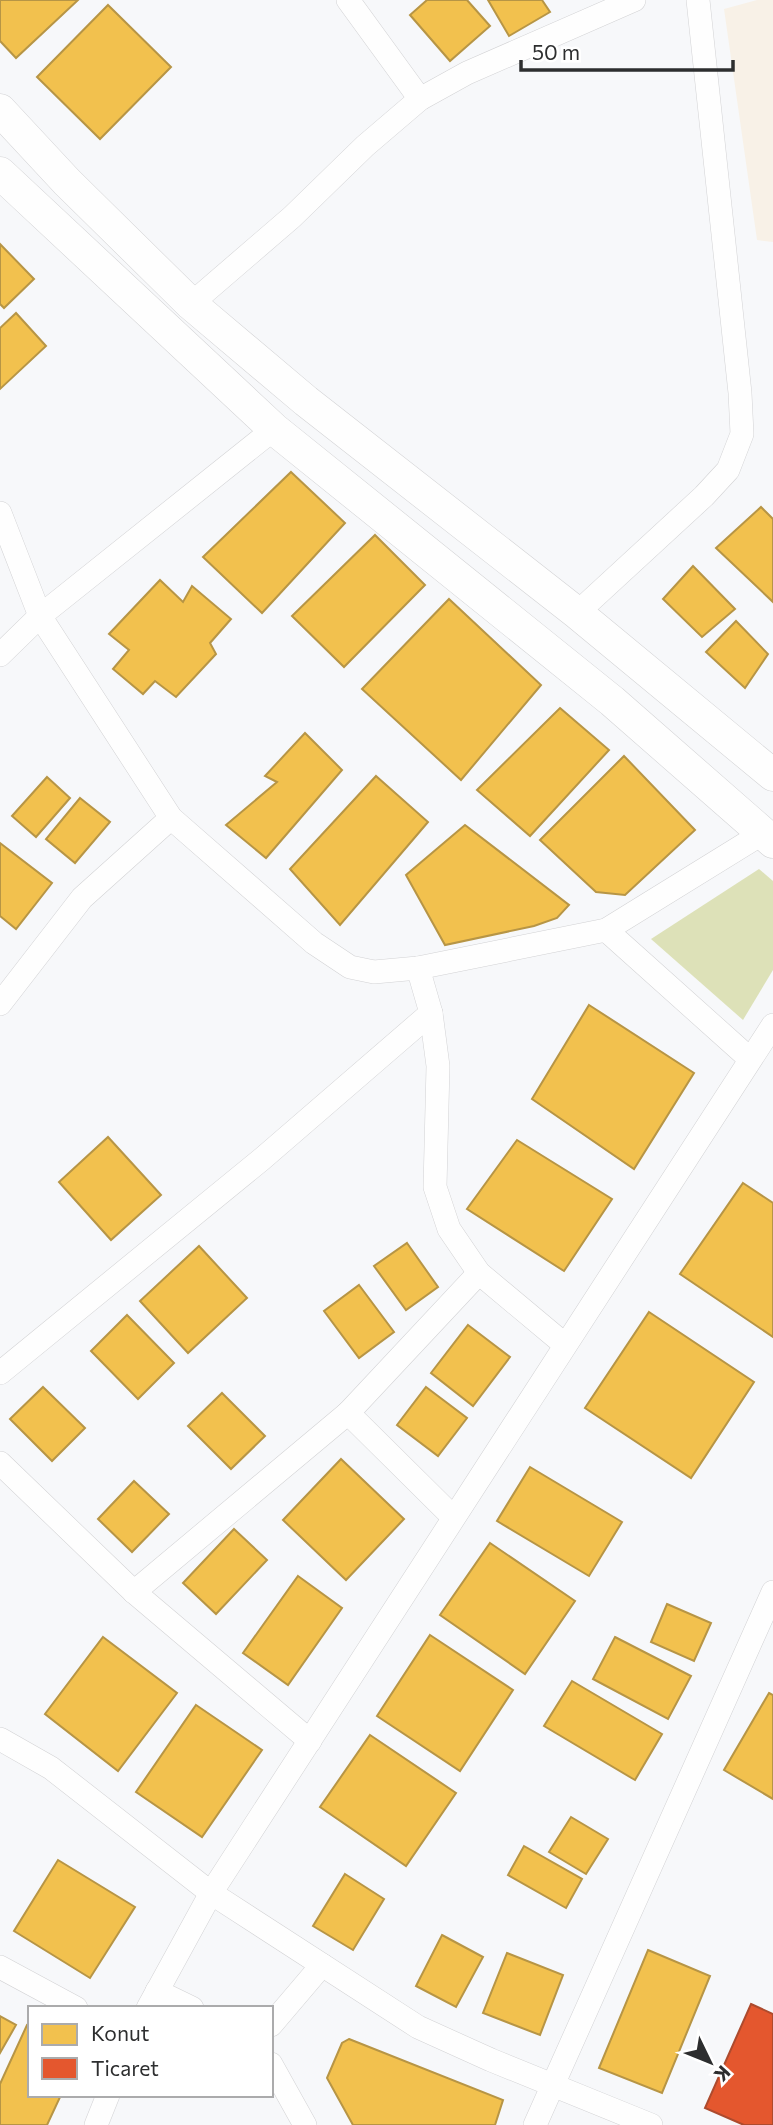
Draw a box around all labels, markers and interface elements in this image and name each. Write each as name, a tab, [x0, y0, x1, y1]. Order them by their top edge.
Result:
scale bar	[521, 28, 733, 72]
text: 50 m	[532, 39, 580, 64]
legend	[28, 2006, 273, 2097]
text: Konut	[91, 2020, 149, 2045]
north arrow	[675, 2027, 745, 2097]
text: Ticaret	[91, 2055, 159, 2080]
text: K	[710, 2061, 736, 2087]

